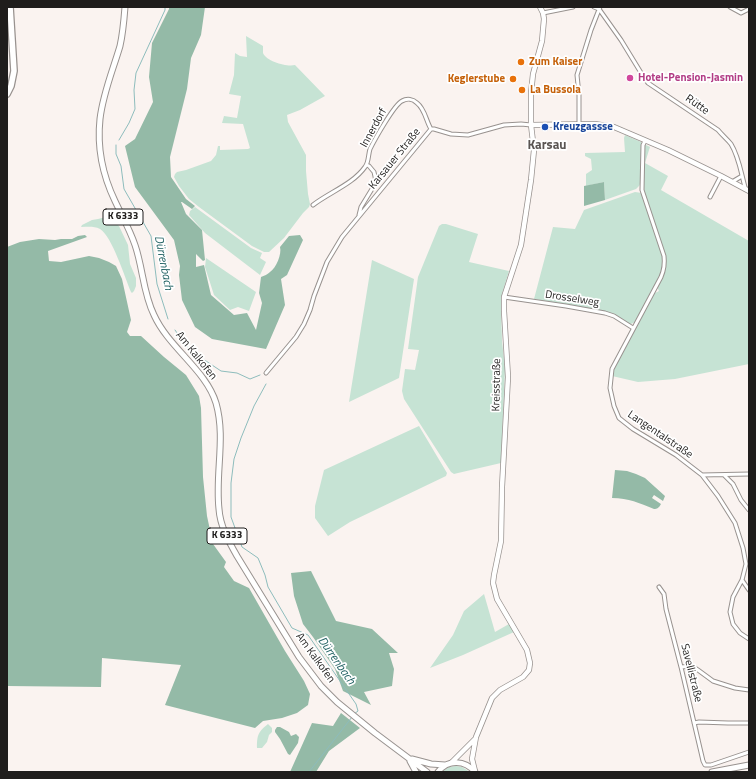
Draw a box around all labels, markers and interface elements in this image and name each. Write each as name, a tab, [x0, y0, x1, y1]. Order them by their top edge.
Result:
place label: Zum Kaiser	[529, 55, 582, 69]
marker: Zum Kaiser	[516, 57, 526, 67]
place label: Hotel-Pension-Jasmin	[638, 71, 743, 85]
place label: Keglerstube	[448, 72, 505, 86]
marker: Hotel-Pension-Jasmin	[625, 73, 635, 83]
marker: Keglerstube	[508, 74, 518, 84]
place label: La Bussola	[530, 83, 581, 97]
marker: La Bussola	[517, 85, 527, 95]
street label: Rütte	[683, 92, 711, 118]
street label: Innerdorf	[358, 106, 390, 150]
place label: Kreuzgassse	[553, 120, 613, 134]
marker: Kreuzgassse	[540, 122, 550, 132]
street label: Karsauer Straße	[366, 126, 424, 192]
district label: Karsau	[527, 138, 567, 154]
road number: K 6333	[103, 209, 143, 225]
water label: Dürrenbach	[151, 235, 175, 291]
street label: Drosselweg	[544, 288, 600, 310]
street label: Am Kalkofen	[172, 329, 220, 383]
street label: Kreisstraße	[490, 358, 504, 412]
street label: Langentalstraße	[625, 408, 695, 462]
road number: K 6333	[207, 528, 247, 544]
street label: Am Kalkofen	[292, 630, 338, 686]
water label: Dürrenbach	[314, 634, 358, 688]
street label: Savellistraße	[677, 642, 705, 704]

